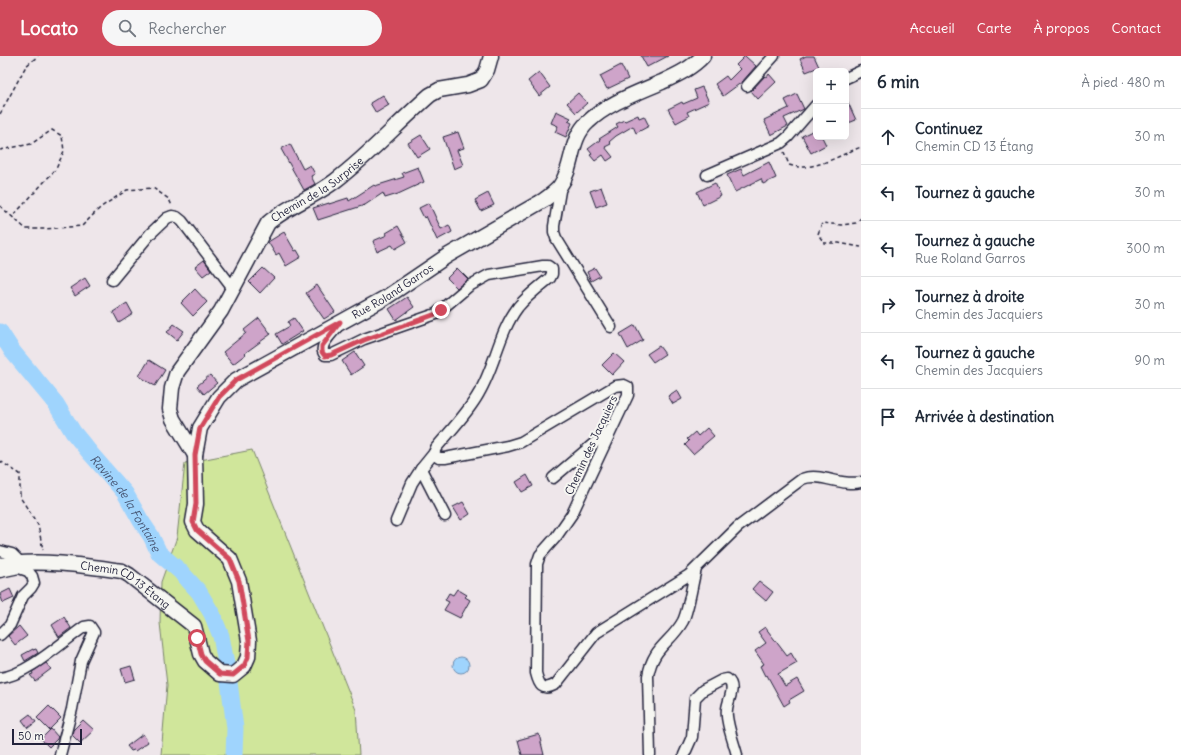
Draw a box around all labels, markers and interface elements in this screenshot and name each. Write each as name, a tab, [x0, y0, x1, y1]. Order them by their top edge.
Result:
search box	[102, 10, 382, 46]
text: Locato	[20, 16, 78, 40]
icon: search	[116, 17, 138, 39]
text: Rechercher	[148, 19, 226, 38]
text: Accueil	[910, 19, 955, 37]
text: Carte	[977, 19, 1012, 37]
text: À propos	[1034, 19, 1090, 37]
text: Contact	[1112, 19, 1161, 37]
map controls	[813, 68, 849, 140]
button: +	[813, 68, 849, 104]
text: 6 min	[877, 71, 919, 93]
text: À pied · 480 m	[1081, 74, 1165, 91]
button: −	[813, 104, 849, 140]
text: Continuez	[915, 119, 983, 138]
icon: ahead	[877, 126, 899, 148]
text: 30 m	[1135, 128, 1165, 145]
text: Chemin CD 13 Étang	[915, 138, 1034, 155]
street label: Chemin de la Surprise	[268, 154, 366, 225]
icon: left	[877, 182, 899, 204]
text: Tournez à gauche	[915, 183, 1035, 202]
text: 30 m	[1135, 184, 1165, 201]
text: Tournez à gauche	[915, 231, 1035, 250]
icon: left	[877, 238, 899, 260]
text: 300 m	[1126, 240, 1165, 257]
text: Rue Roland Garros	[915, 250, 1025, 267]
street label: Rue Roland Garros	[350, 260, 436, 322]
text: Tournez à droite	[915, 287, 1024, 306]
icon: right	[877, 294, 899, 316]
text: 30 m	[1135, 296, 1165, 313]
route end	[432, 301, 450, 319]
text: Chemin des Jacquiers	[915, 306, 1043, 323]
text: Tournez à gauche	[915, 343, 1035, 362]
icon: left	[877, 350, 899, 372]
text: 90 m	[1134, 352, 1165, 369]
text: Chemin des Jacquiers	[915, 362, 1043, 379]
street label: Chemin des Jacquiers	[562, 393, 620, 497]
icon: arrive	[877, 406, 899, 428]
text: Arrivée à destination	[915, 407, 1054, 426]
water label: Ravine de la Fontaine	[87, 451, 165, 555]
street label: Chemin CD 13 Étang	[80, 558, 173, 612]
route start	[188, 629, 206, 647]
scale bar	[12, 727, 82, 746]
text: 50 m	[18, 729, 44, 743]

